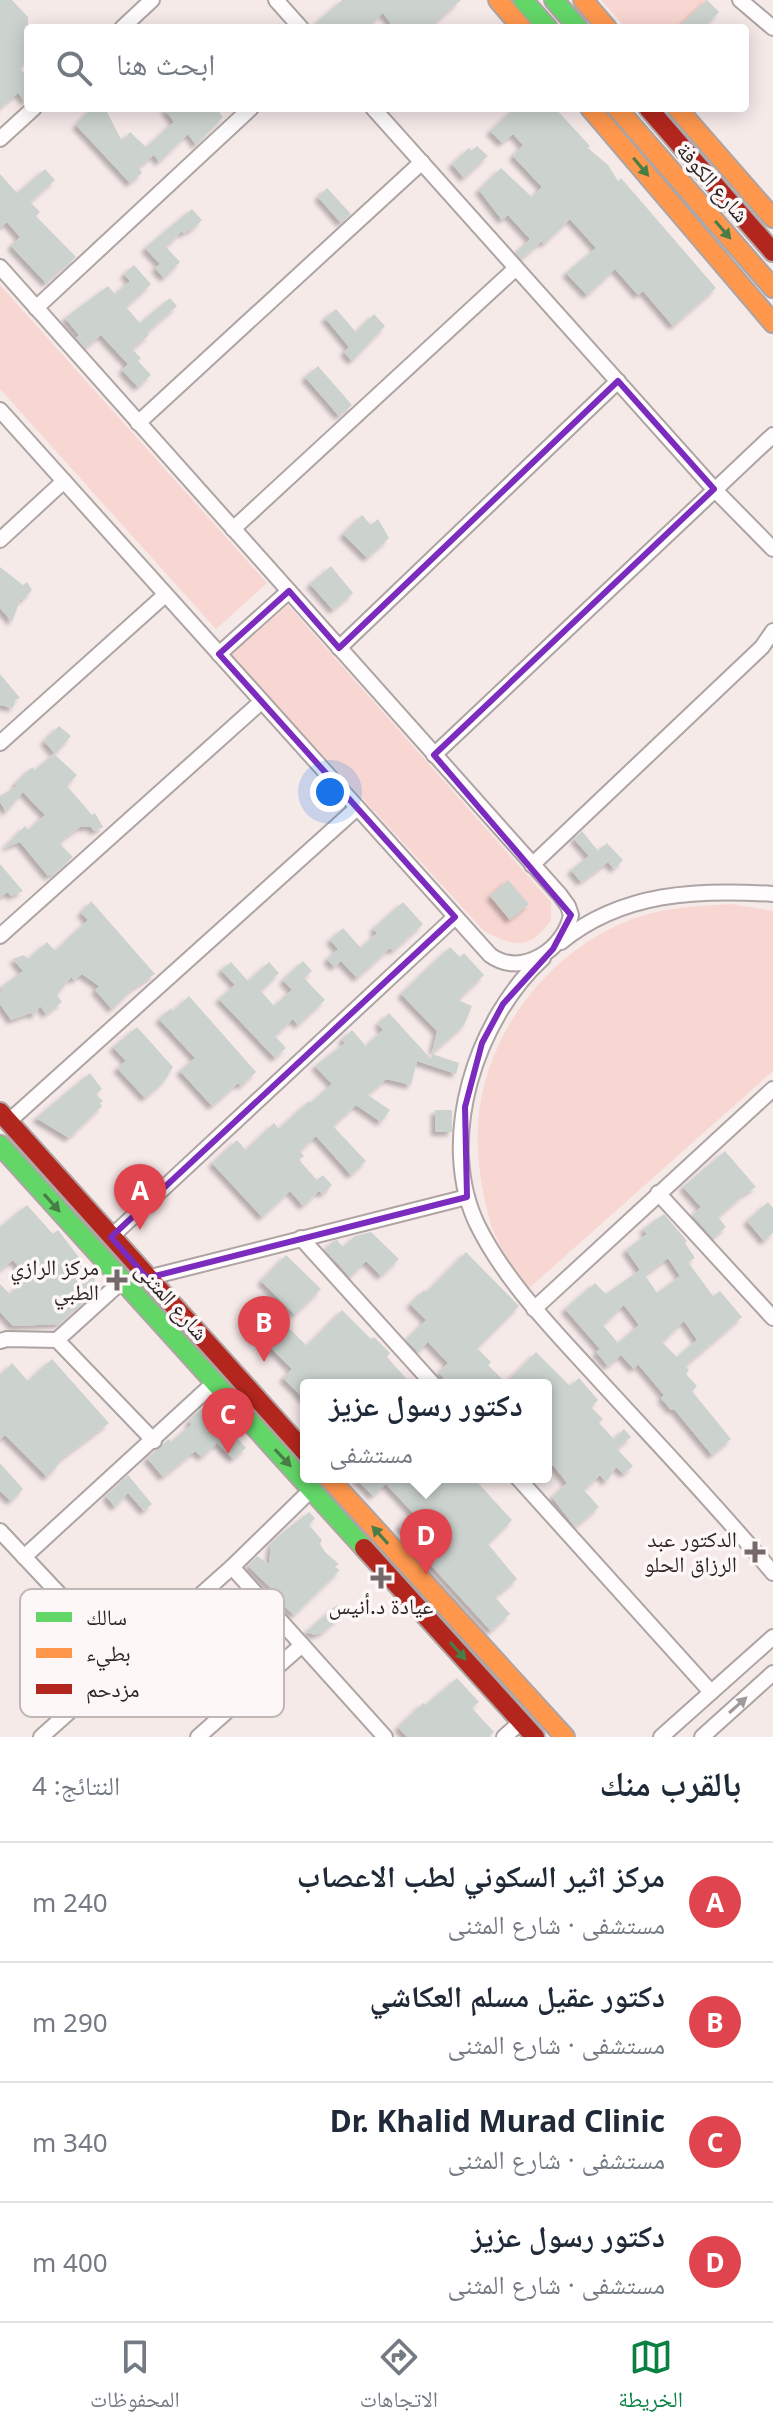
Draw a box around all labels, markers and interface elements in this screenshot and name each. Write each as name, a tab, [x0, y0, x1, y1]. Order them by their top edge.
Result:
search box	[24, 24, 749, 112]
text: ابحث هنا	[116, 43, 215, 84]
icon: search	[52, 46, 96, 90]
street label: شارع الكوفة	[671, 135, 757, 228]
one-way arrow	[631, 158, 649, 177]
one-way arrow	[714, 220, 731, 240]
your location	[310, 772, 350, 812]
pin: A	[114, 1164, 166, 1230]
one-way arrow	[43, 1193, 60, 1213]
place label: مركز الرازي الطبي	[10, 1251, 99, 1310]
street label: شارع المثنى	[129, 1255, 216, 1346]
marker: مركز الرازي الطبي	[106, 1269, 128, 1291]
pin: B	[238, 1296, 290, 1362]
popup	[300, 1379, 552, 1483]
text: دكتور رسول عزيز	[329, 1384, 523, 1425]
pin: C	[202, 1388, 254, 1454]
text: مستشفى	[329, 1435, 413, 1471]
one-way arrow	[274, 1448, 292, 1467]
pin: D	[400, 1509, 452, 1575]
place label: الدكتور عبد الرزاق الحلو	[644, 1523, 737, 1578]
one-way arrow	[372, 1525, 390, 1544]
marker: الدكتور عبد الرزاق الحلو	[744, 1541, 766, 1563]
marker: عيادة د.أنيس	[370, 1567, 392, 1589]
legend	[20, 1589, 284, 1717]
place label: عيادة د.أنيس	[329, 1590, 433, 1620]
text: سالك	[86, 1601, 127, 1631]
text: بطيء	[86, 1637, 131, 1671]
one-way arrow	[448, 1641, 466, 1660]
text: مزدحم	[86, 1673, 140, 1704]
one-way arrow	[728, 1696, 747, 1714]
text: بالقرب منك	[599, 1760, 741, 1806]
text: النتائج: 4	[32, 1767, 120, 1803]
text: مركز اثير السكوني لطب الاعصاب	[297, 1855, 665, 1896]
text: 240 m	[32, 1884, 108, 1920]
text: A	[706, 1884, 724, 1920]
text: مستشفى · شارع المثنى	[447, 1906, 665, 1942]
text: دكتور عقيل مسلم العكاشي	[369, 1975, 665, 2016]
text: 290 m	[32, 2004, 108, 2040]
text: B	[706, 2004, 724, 2040]
text: مستشفى · شارع المثنى	[447, 2026, 665, 2062]
text: Dr. Khalid Murad Clinic	[330, 2100, 665, 2141]
text: 340 m	[32, 2124, 108, 2160]
text: C	[707, 2124, 723, 2160]
text: مستشفى · شارع المثنى	[447, 2141, 665, 2177]
text: دكتور رسول عزيز	[472, 2215, 665, 2256]
text: 400 m	[32, 2244, 108, 2280]
text: D	[705, 2244, 725, 2280]
text: مستشفى · شارع المثنى	[447, 2266, 665, 2302]
tab: المحفوظات	[90, 2335, 180, 2421]
tab: الاتجاهات	[360, 2335, 438, 2421]
tab: الخريطة	[618, 2335, 683, 2421]

